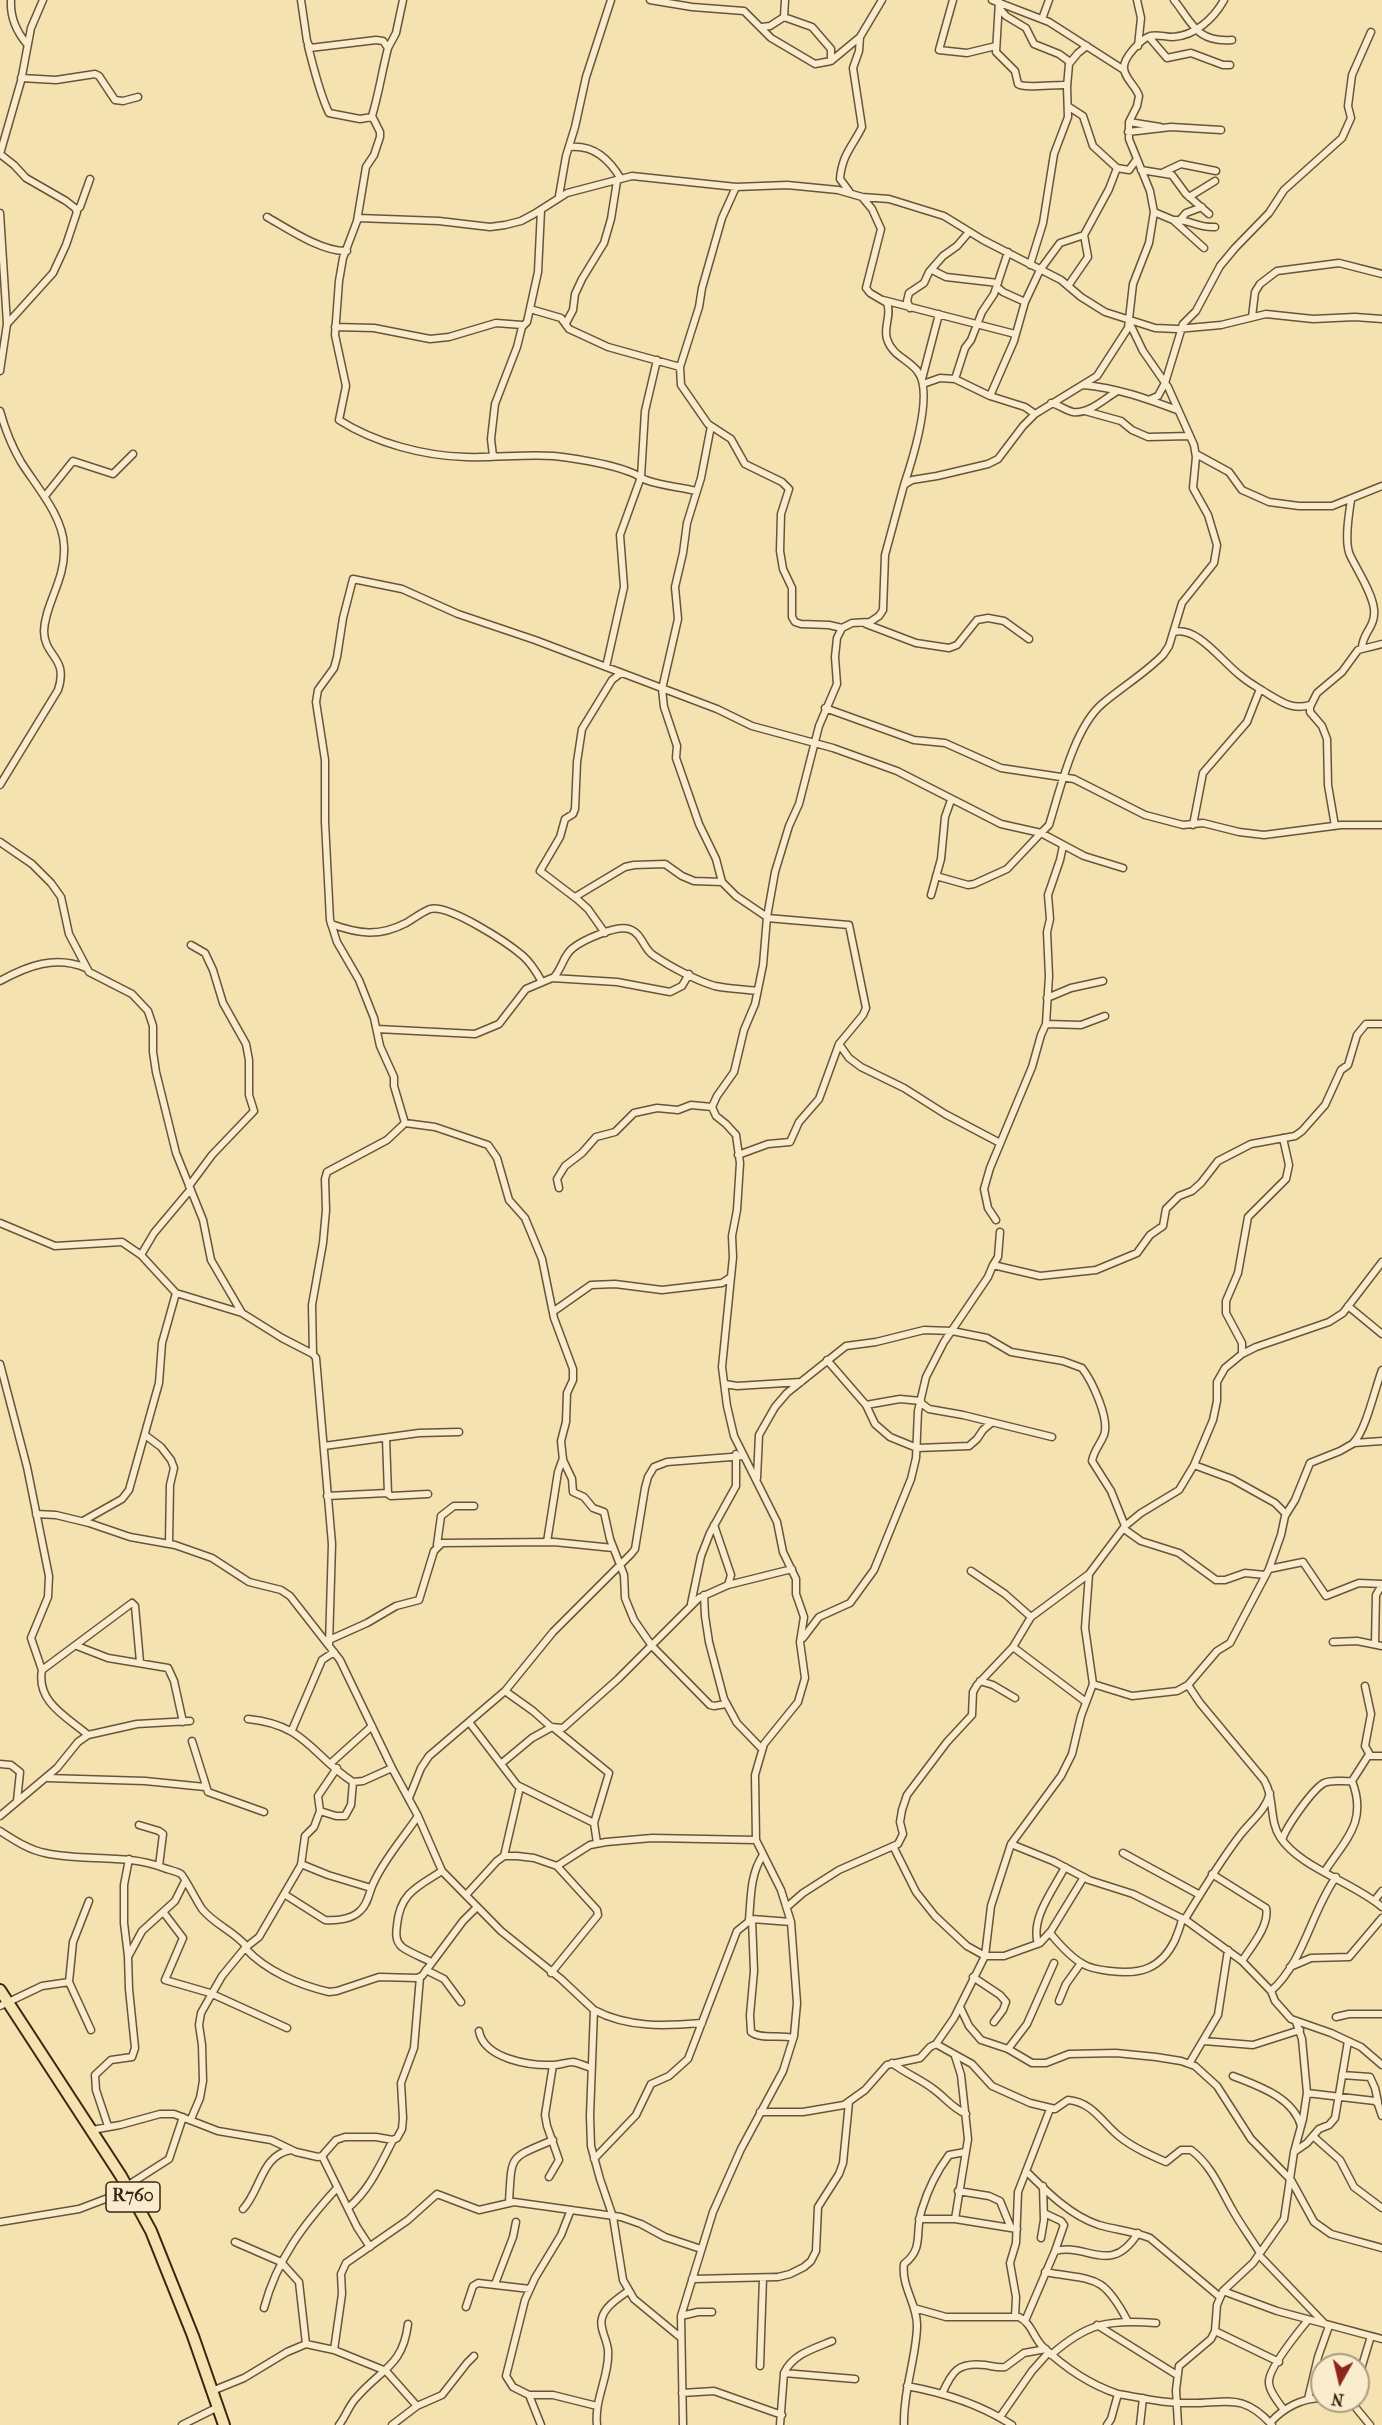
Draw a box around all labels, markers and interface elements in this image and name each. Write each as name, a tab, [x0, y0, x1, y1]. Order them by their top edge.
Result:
road number: R760	[106, 2182, 160, 2212]
north arrow	[1310, 2353, 1370, 2413]
text: N	[1330, 2389, 1345, 2410]

